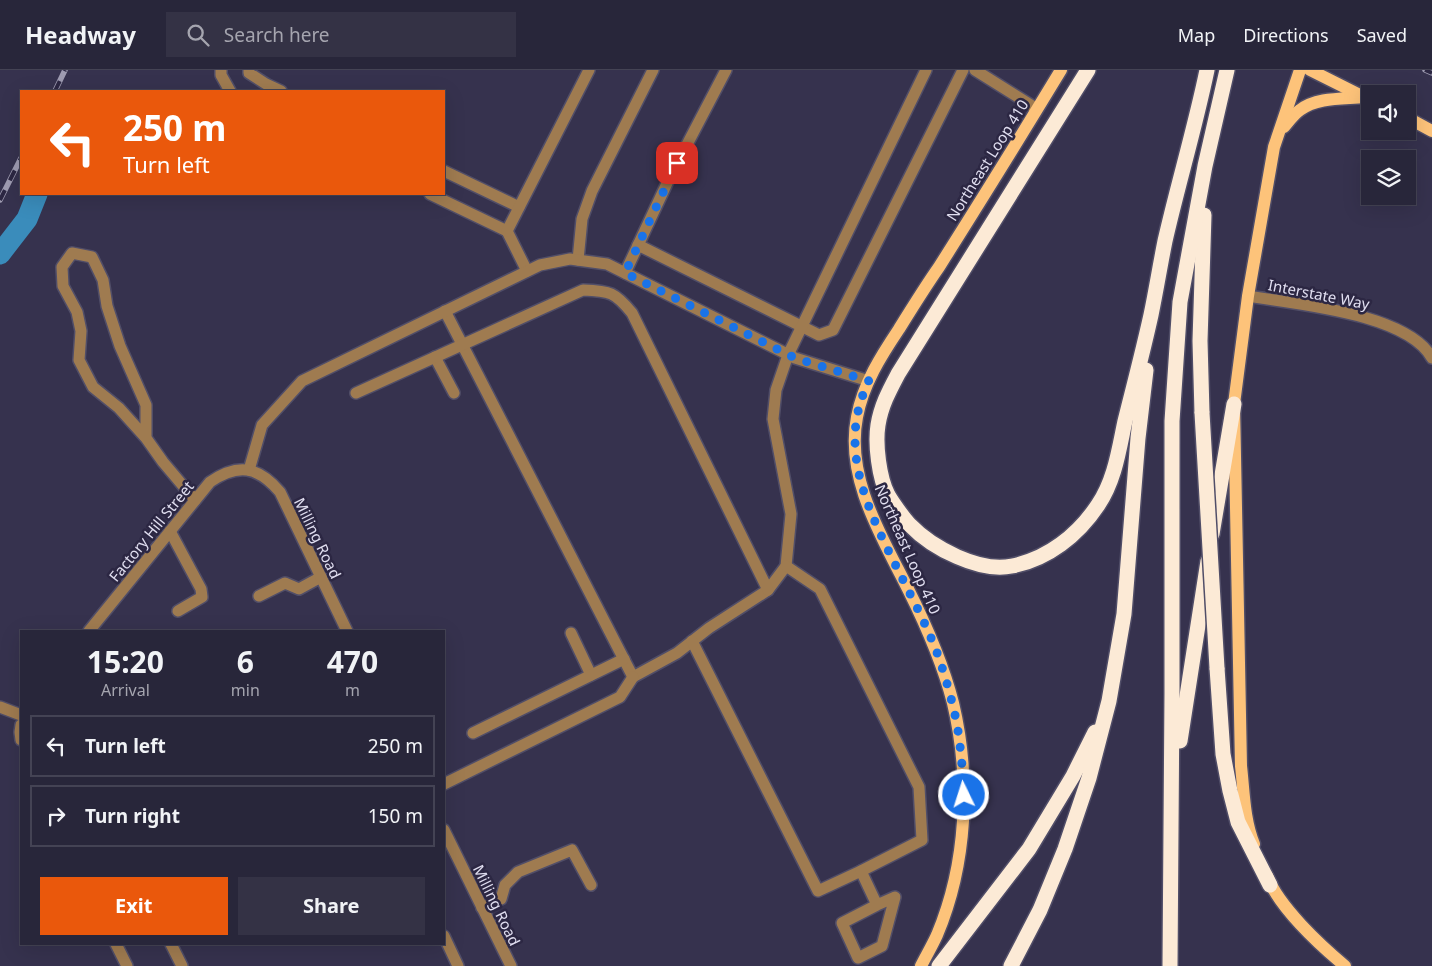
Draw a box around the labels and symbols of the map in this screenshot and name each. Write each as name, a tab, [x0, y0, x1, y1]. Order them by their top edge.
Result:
street label: Northeast Loop 410	[942, 96, 1032, 224]
pin	[656, 142, 698, 184]
street label: Interstate Way	[1267, 274, 1372, 314]
street label: Factory Hill Street	[104, 476, 198, 586]
street label: Northeast Loop 410	[870, 481, 946, 617]
street label: Milling Road	[290, 494, 346, 582]
position arrow	[937, 768, 989, 820]
street label: Milling Road	[469, 861, 525, 949]

